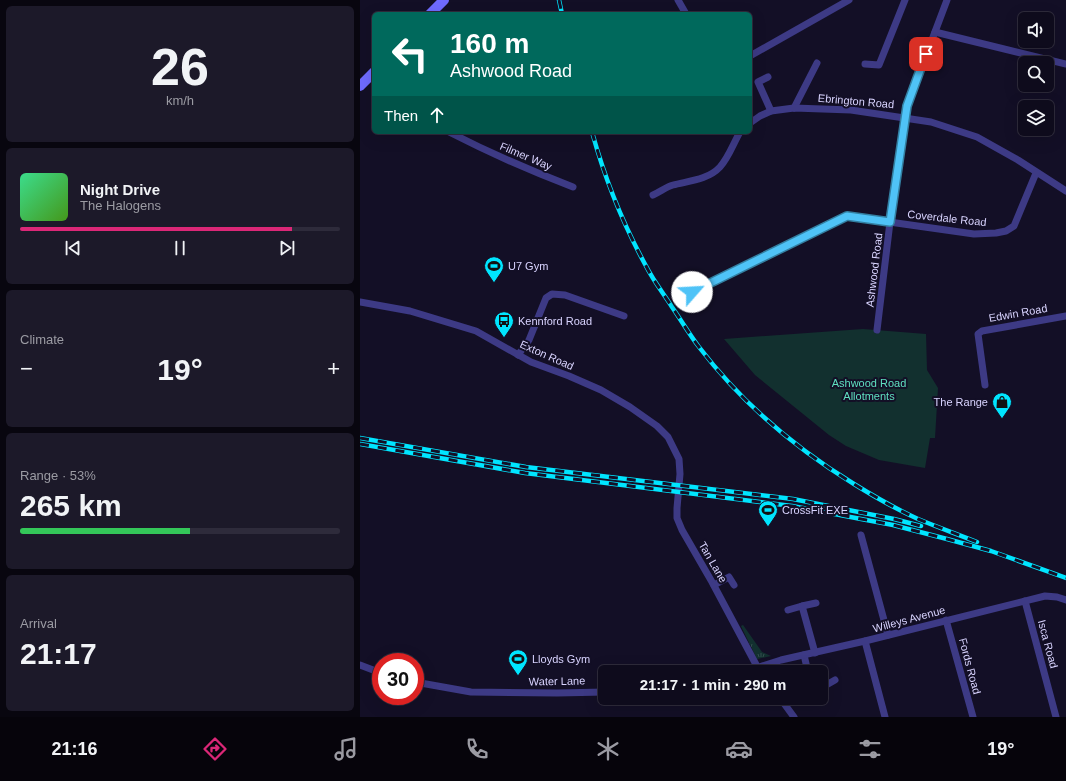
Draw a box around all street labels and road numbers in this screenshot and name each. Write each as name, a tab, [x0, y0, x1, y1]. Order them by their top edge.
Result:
street label: Ebrington Road	[817, 92, 895, 110]
street label: Filmer Way	[498, 140, 554, 173]
street label: Coverdale Road	[907, 208, 987, 228]
street label: Ashwood Road	[863, 232, 885, 308]
street label: Edwin Road	[988, 302, 1048, 324]
street label: Exton Road	[518, 338, 576, 372]
street label: Tan Lane	[696, 539, 730, 585]
street label: Willeys Avenue	[872, 604, 946, 634]
street label: Isca Road	[1036, 619, 1060, 669]
street label: Fords Road	[957, 637, 983, 695]
street label: Water Lane	[529, 675, 585, 687]

